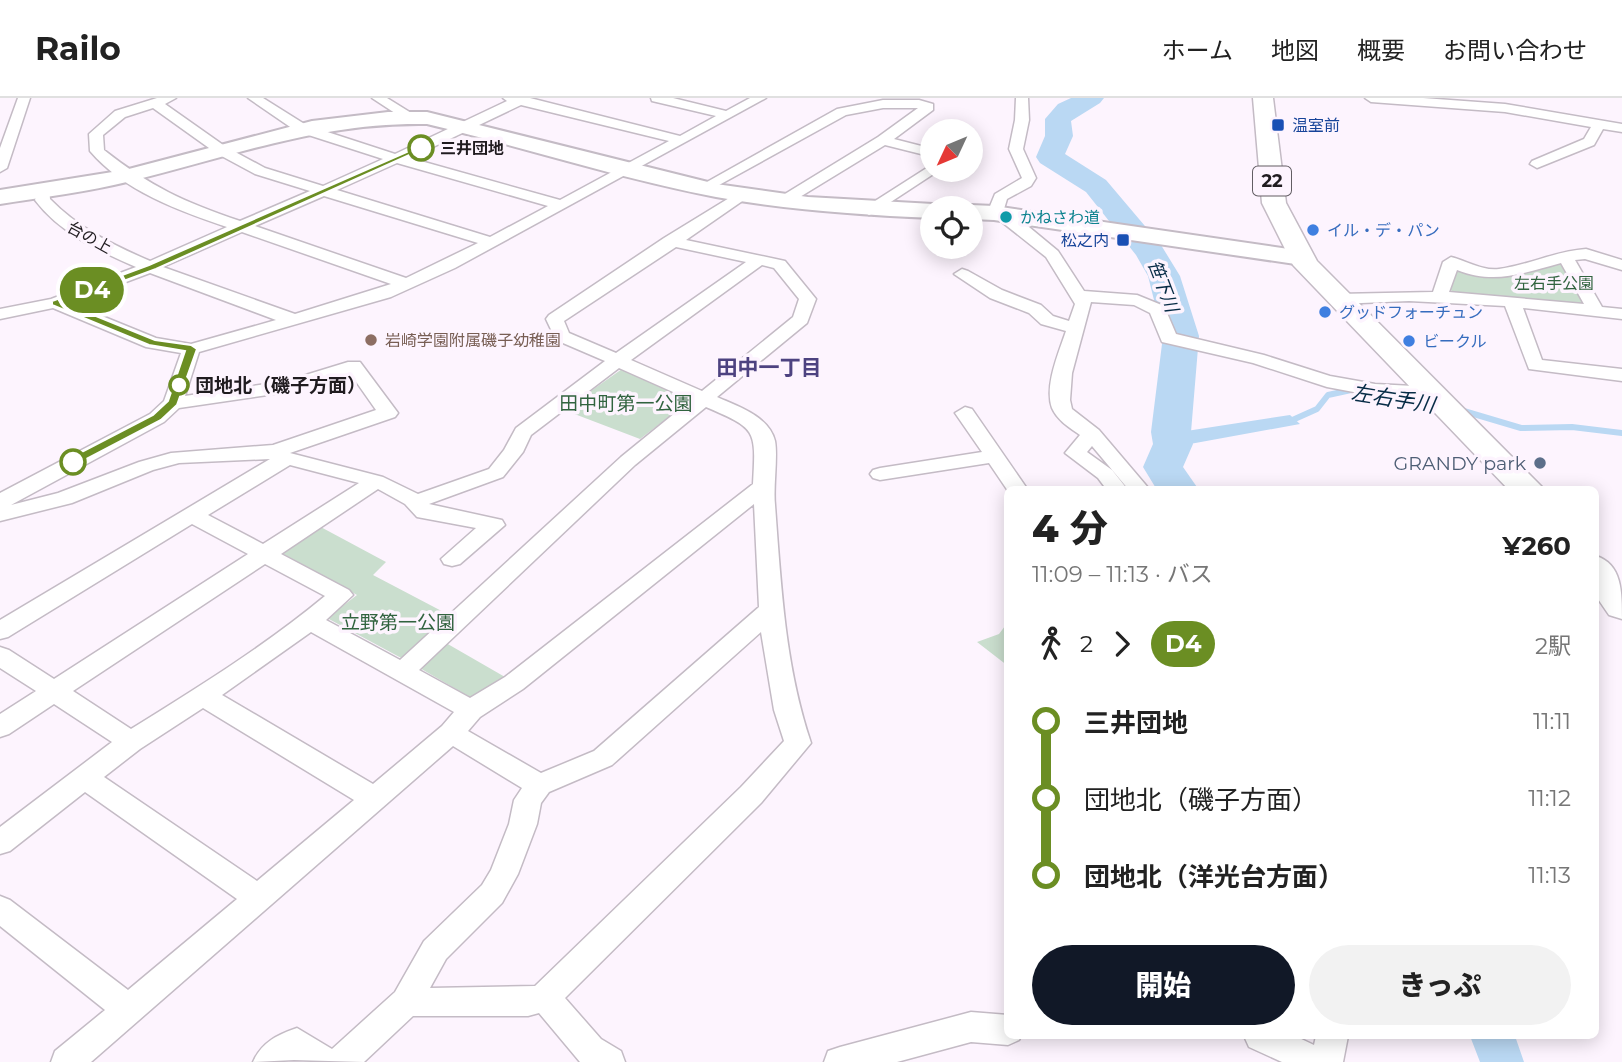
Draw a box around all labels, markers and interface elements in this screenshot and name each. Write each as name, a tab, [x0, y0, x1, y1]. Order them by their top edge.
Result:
text: Railo	[35, 28, 121, 68]
text: ホーム	[1162, 36, 1233, 65]
text: 地図	[1271, 36, 1319, 65]
text: 概要	[1357, 36, 1405, 65]
text: お問い合わせ	[1443, 36, 1587, 65]
place label: 温室前	[1292, 116, 1340, 135]
marker: 温室前	[1270, 117, 1286, 133]
north arrow	[920, 119, 984, 182]
map controls	[920, 119, 983, 259]
marker: 三井団地	[408, 135, 434, 161]
place label: 三井団地	[440, 139, 504, 158]
road number: 22	[1253, 166, 1291, 196]
button: locate	[920, 196, 983, 259]
place label: かねさわ道	[1020, 208, 1100, 227]
marker: かねさわ道	[998, 209, 1014, 225]
street label: 台の上	[64, 217, 115, 257]
place label: イル・デ・パン	[1327, 221, 1440, 240]
marker: イル・デ・パン	[1305, 222, 1321, 238]
place label: 松之内	[1061, 231, 1109, 250]
marker: 松之内	[1115, 232, 1131, 248]
water label: 笹下川	[1143, 257, 1184, 317]
line badge: D4	[60, 267, 124, 313]
park label: 左右手公園	[1514, 274, 1594, 293]
text: D4	[74, 275, 110, 304]
place label: グッドフォーチュン	[1339, 303, 1483, 322]
marker: グッドフォーチュン	[1317, 304, 1333, 320]
place label: 岩崎学園附属磯子幼稚園	[385, 331, 561, 350]
marker: 岩崎学園附属磯子幼稚園	[363, 332, 379, 348]
place label: ビークル	[1423, 332, 1487, 351]
marker: ビークル	[1401, 333, 1417, 349]
district label: 田中一丁目	[717, 355, 822, 380]
place label: 団地北（磯子方面）	[195, 374, 366, 397]
marker: 団地北（磯子方面）	[169, 375, 189, 395]
water label: 左右手川	[1350, 380, 1438, 418]
park label: 田中町第一公園	[559, 392, 693, 415]
unlabelled marker	[60, 449, 86, 475]
place label: GRANDY park	[1393, 452, 1527, 475]
marker: GRANDY park	[1532, 455, 1548, 471]
text: 4 分	[1032, 505, 1108, 552]
text: ¥260	[1502, 530, 1571, 562]
text: 11:09 – 11:13 · バス	[1032, 560, 1213, 588]
park label: 立野第一公園	[341, 611, 455, 634]
icon: walk	[1032, 625, 1070, 663]
icon: forward	[1103, 625, 1141, 663]
text: D4	[1165, 629, 1201, 658]
text: 2	[1080, 630, 1093, 658]
text: 2駅	[1535, 632, 1571, 660]
text: 三井団地	[1084, 707, 1188, 739]
text: 11:11	[1533, 707, 1571, 735]
text: 団地北（磯子方面）	[1084, 784, 1318, 816]
text: 11:12	[1528, 784, 1571, 812]
text: 団地北（洋光台方面）	[1084, 861, 1344, 893]
text: 11:13	[1528, 861, 1571, 889]
button: 開始	[1032, 945, 1295, 1025]
button: きっぷ	[1309, 945, 1571, 1025]

